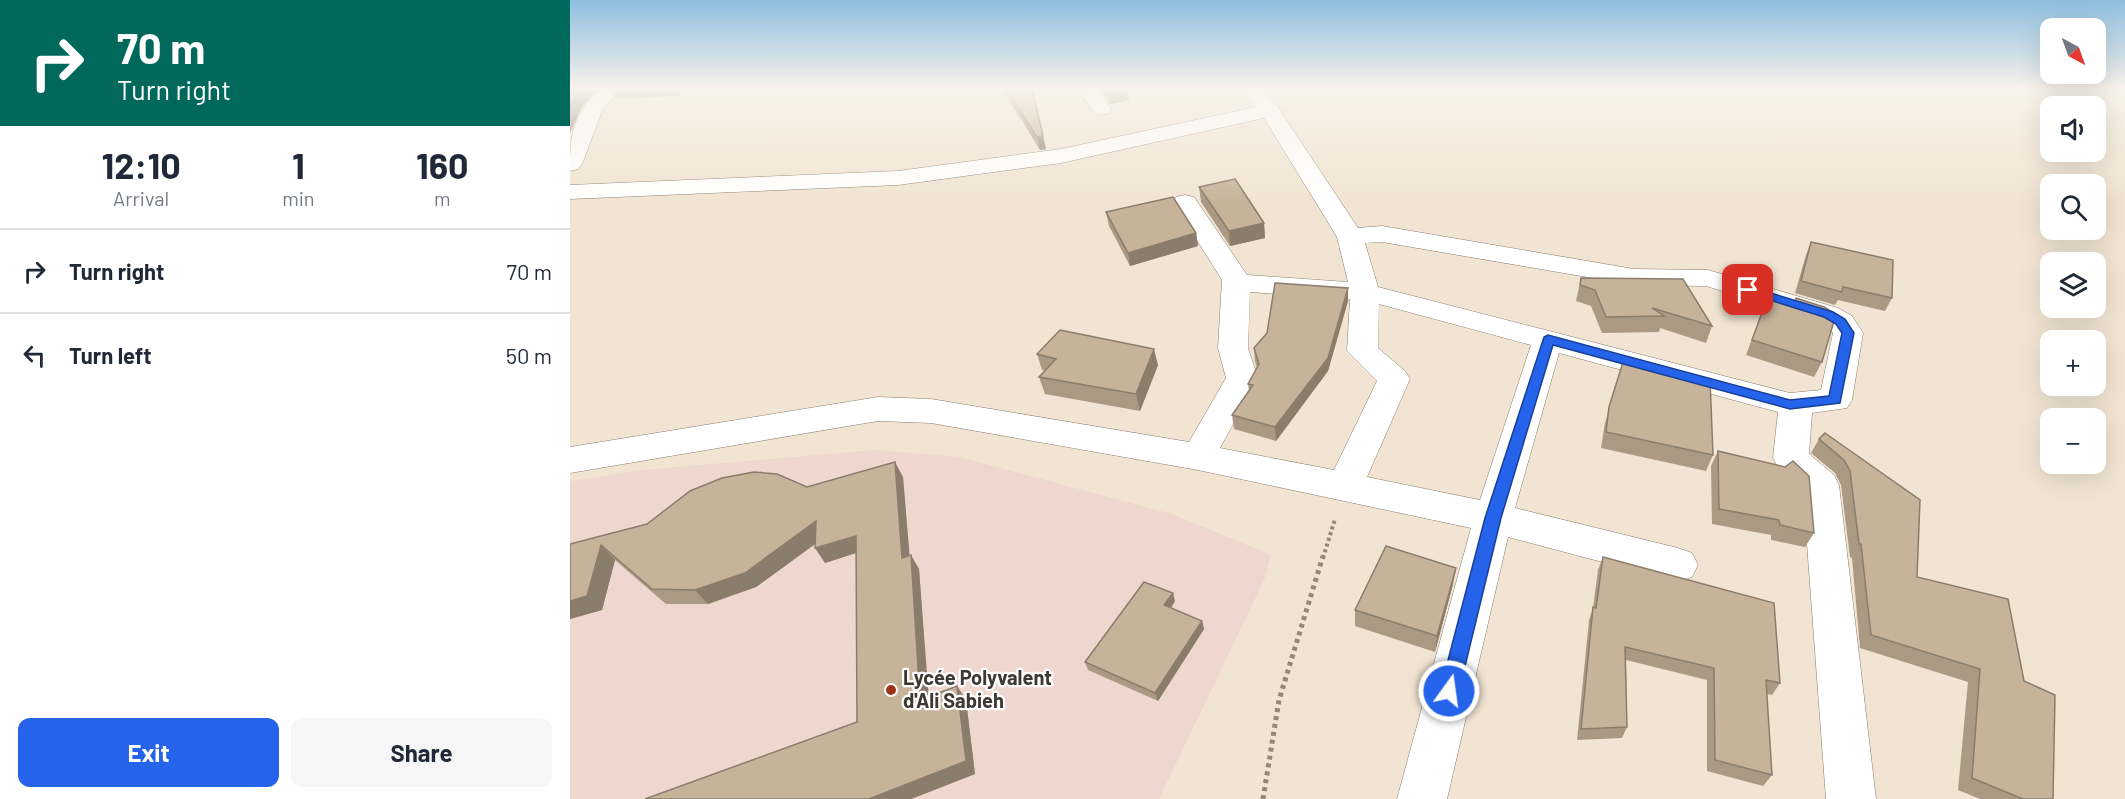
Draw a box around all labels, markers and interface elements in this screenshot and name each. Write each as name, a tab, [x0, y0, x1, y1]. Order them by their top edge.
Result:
north arrow	[2040, 18, 2106, 84]
map controls	[2040, 18, 2106, 474]
text: 70 m	[117, 22, 205, 72]
icon: right	[18, 24, 96, 102]
text: Turn right	[117, 73, 231, 105]
button: sound	[2040, 96, 2106, 162]
text: 12:10	[101, 143, 181, 186]
text: 1	[292, 143, 305, 186]
text: 160	[416, 143, 469, 186]
button: search	[2040, 174, 2106, 240]
text: Arrival	[113, 186, 169, 210]
text: min	[282, 186, 315, 210]
text: m	[434, 186, 451, 210]
button: layers	[2040, 252, 2106, 318]
icon: right	[18, 255, 51, 288]
text: Turn right	[69, 258, 164, 284]
text: 70 m	[507, 258, 552, 284]
pin	[1722, 264, 1773, 315]
icon: arrive	[1731, 273, 1764, 306]
button: +	[2040, 330, 2106, 396]
icon: left	[18, 339, 51, 372]
text: Turn left	[69, 342, 152, 368]
text: 50 m	[506, 342, 552, 368]
button: −	[2040, 408, 2106, 474]
position arrow	[1417, 659, 1481, 723]
place label: Lycée Polyvalent d'Ali Sabieh	[903, 665, 1052, 712]
marker: Lycée Polyvalent d'Ali Sabieh	[884, 683, 898, 697]
button: Exit	[18, 718, 279, 787]
button: Share	[291, 718, 552, 787]

